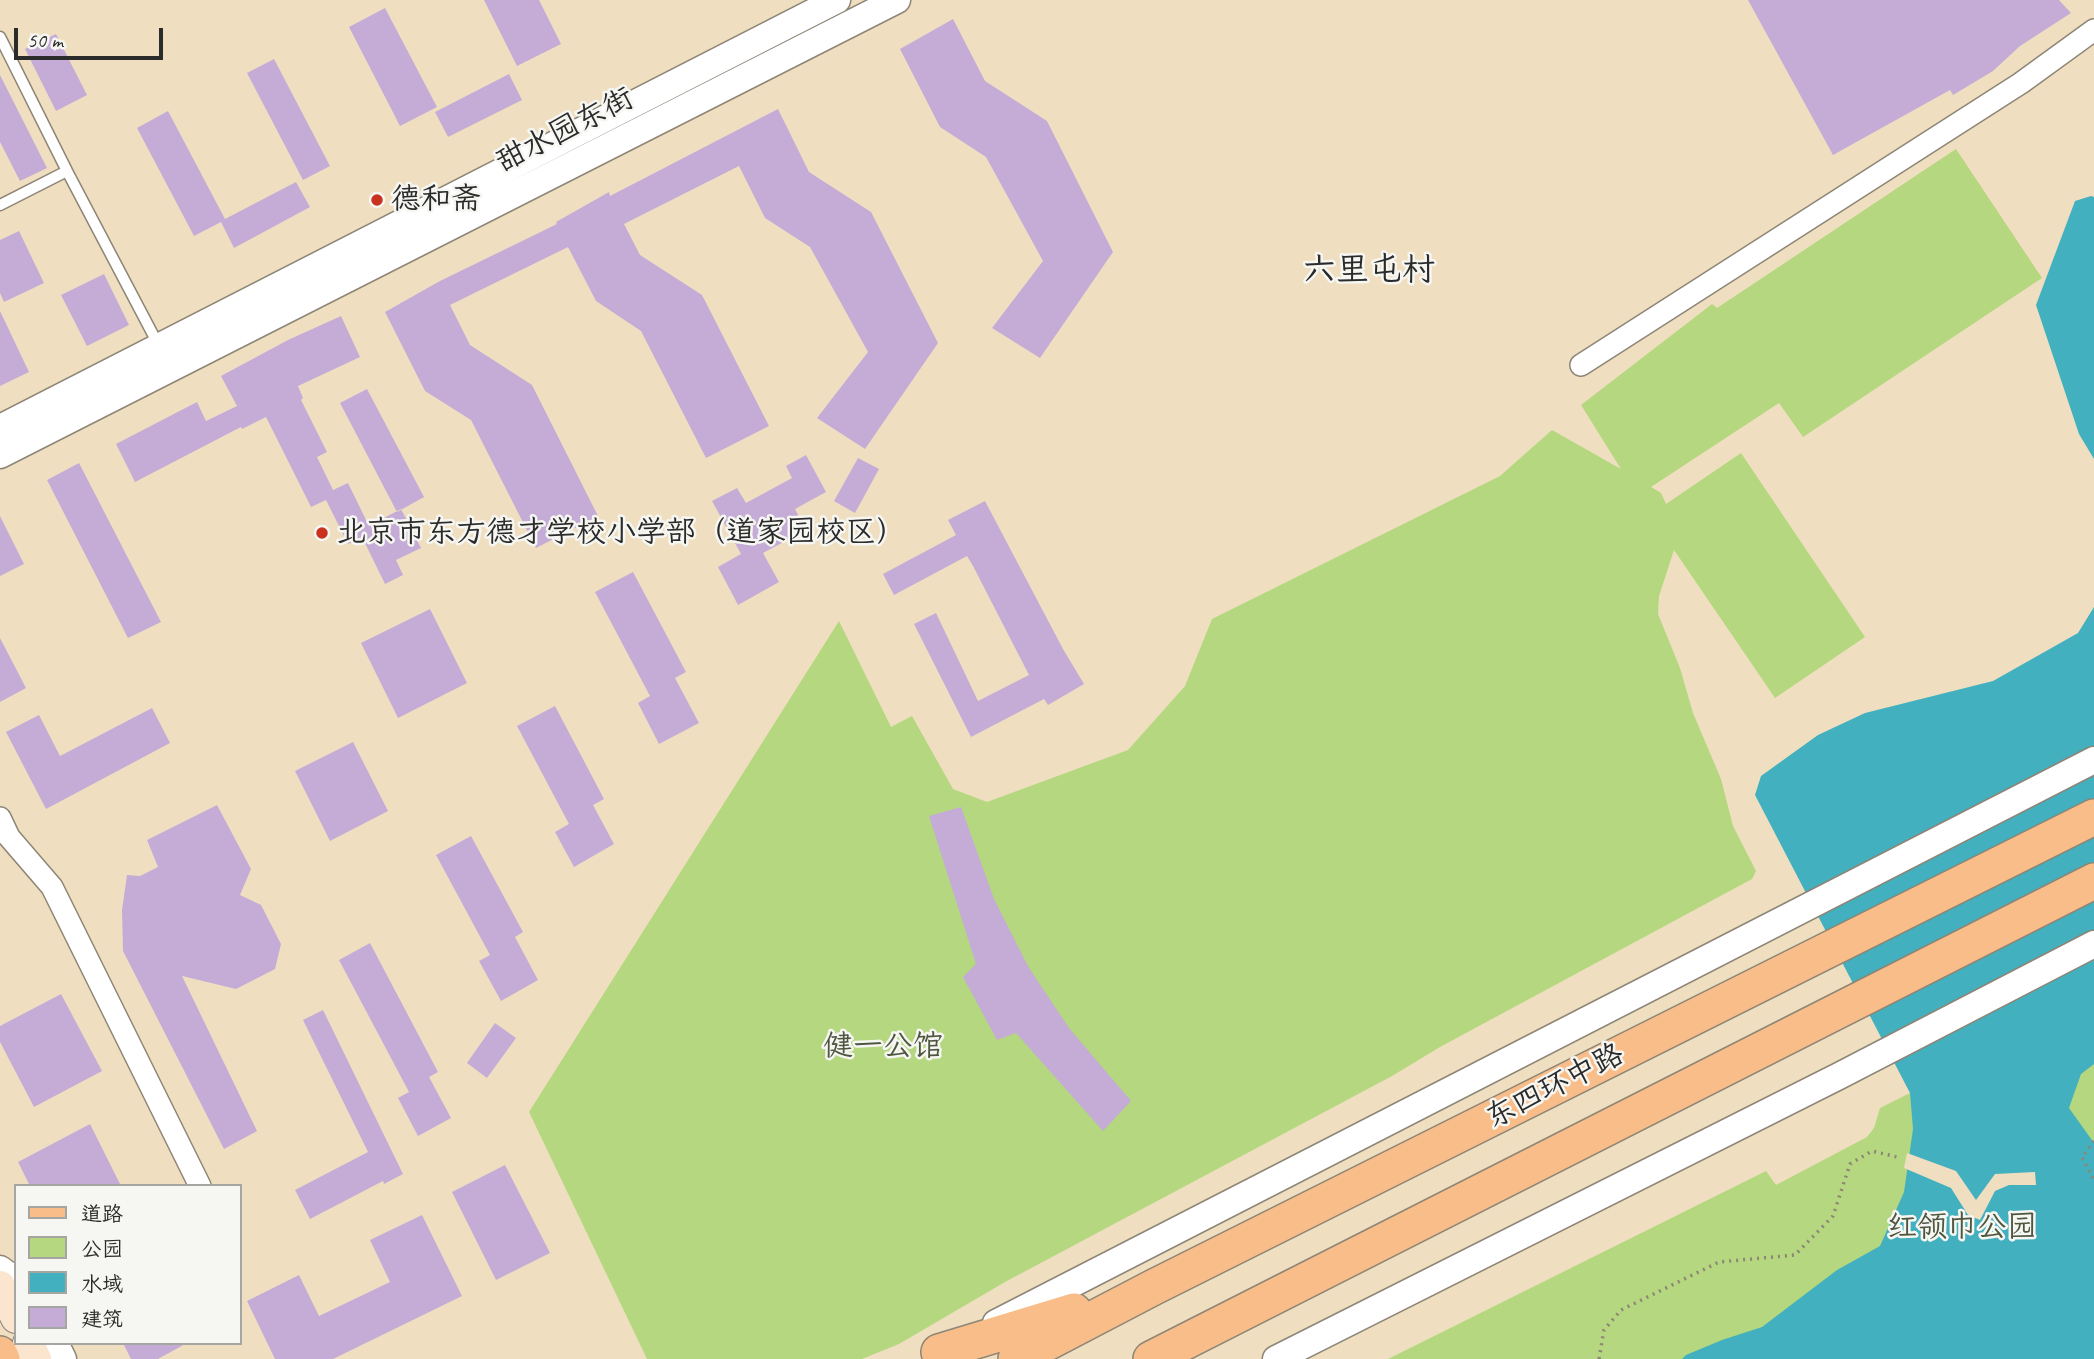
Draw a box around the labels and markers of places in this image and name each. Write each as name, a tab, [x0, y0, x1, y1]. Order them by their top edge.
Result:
place label: 德和斋	[391, 182, 481, 218]
marker: 德和斋	[369, 192, 385, 208]
place label: 北京市东方德才学校小学部（道家园校区）	[336, 515, 906, 551]
marker: 北京市东方德才学校小学部（道家园校区）	[314, 525, 330, 541]

